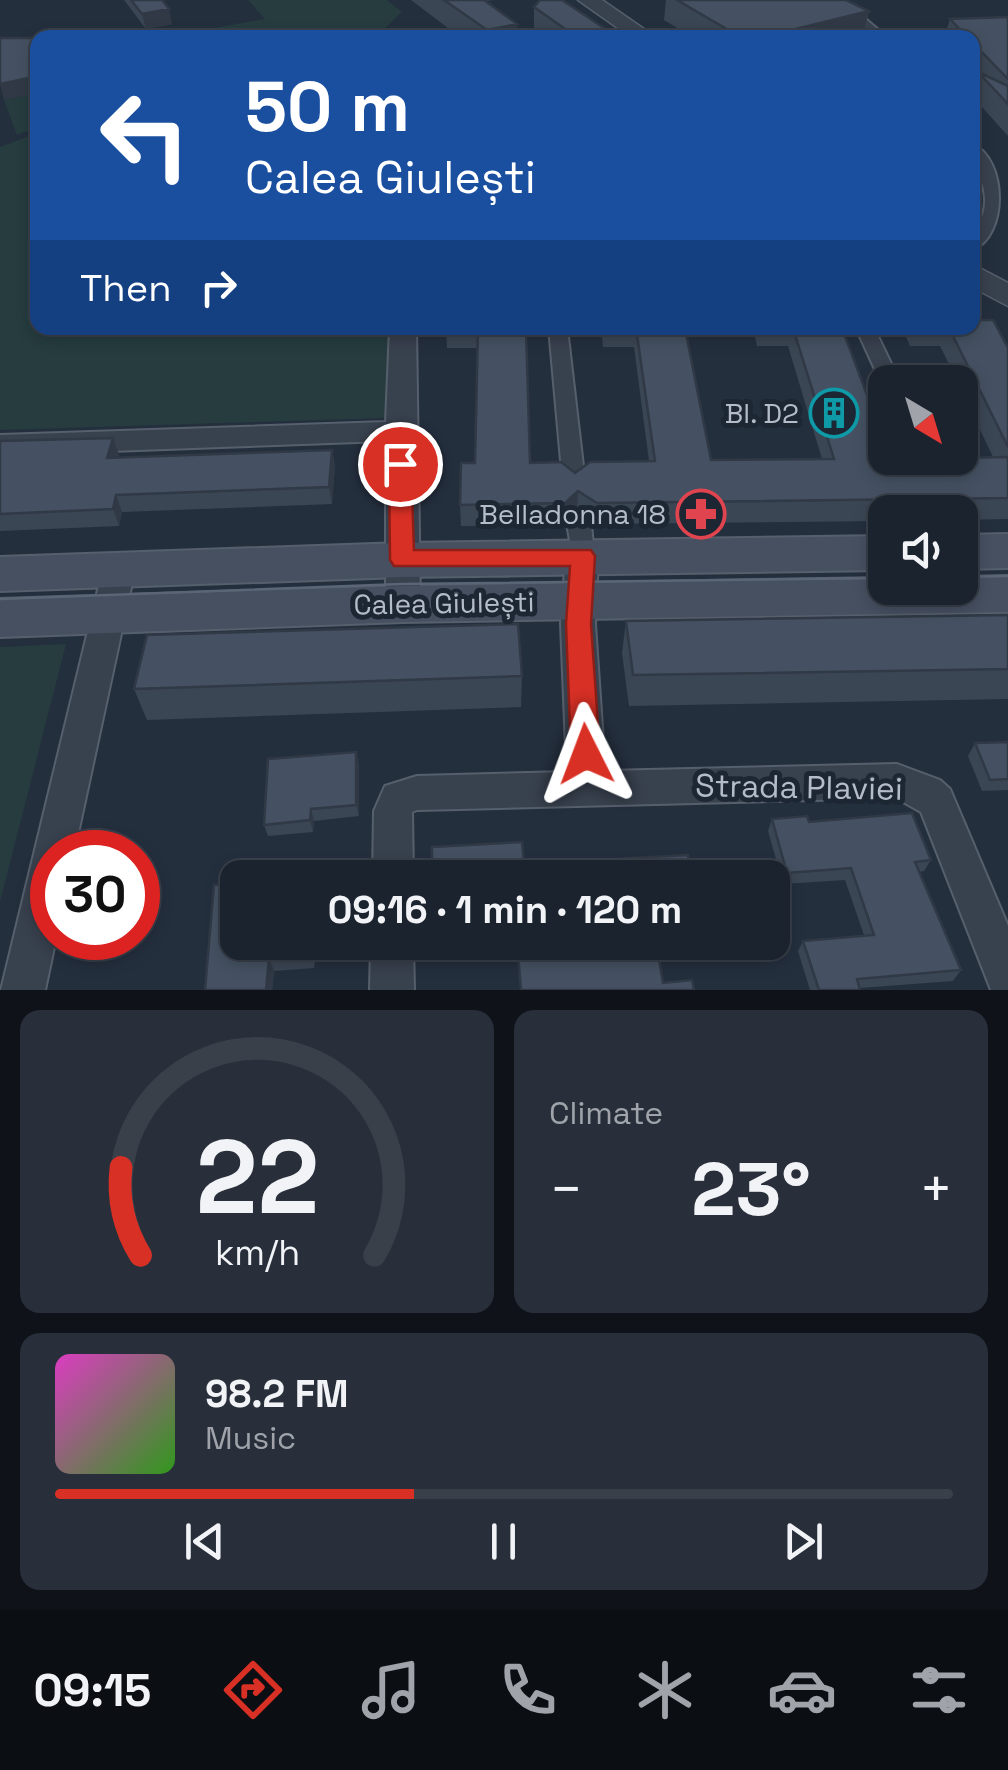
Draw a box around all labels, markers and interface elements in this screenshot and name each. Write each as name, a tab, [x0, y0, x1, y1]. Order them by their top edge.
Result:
text: 50 m	[245, 62, 410, 151]
icon: left	[80, 70, 210, 200]
text: Calea Giulești	[245, 149, 536, 206]
icon: right	[191, 260, 246, 315]
text: Then	[80, 264, 171, 312]
north arrow	[868, 365, 978, 475]
map controls	[868, 365, 978, 605]
building icon: Bl. D2	[808, 387, 860, 439]
place label: Bl. D2	[725, 395, 799, 431]
pin	[358, 422, 443, 507]
icon: arrive	[373, 437, 428, 492]
pharmacy icon: Belladonna 18	[675, 488, 727, 540]
button: sound	[868, 495, 978, 605]
place label: Belladonna 18	[479, 496, 666, 532]
street label: Calea Giulești	[353, 583, 535, 623]
position arrow	[534, 702, 638, 806]
street label: Strada Plaviei	[695, 765, 903, 809]
speed limit sign: 30	[30, 830, 160, 960]
text: 09:16 · 1 min · 120 m	[328, 886, 682, 934]
text: Climate	[549, 1093, 663, 1133]
text: 22	[195, 1111, 319, 1243]
text: 23°	[691, 1141, 811, 1237]
text: −	[549, 1154, 583, 1224]
text: +	[919, 1154, 953, 1224]
text: km/h	[214, 1230, 300, 1275]
text: 98.2 FM	[205, 1370, 349, 1418]
text: Music	[205, 1418, 296, 1458]
icon: previous	[177, 1514, 232, 1569]
icon: pause	[476, 1514, 531, 1569]
icon: next	[776, 1514, 831, 1569]
icon: directions	[218, 1655, 288, 1725]
icon: music	[356, 1655, 426, 1725]
icon: phone	[493, 1655, 563, 1725]
icon: climate	[630, 1655, 700, 1725]
icon: car	[767, 1655, 837, 1725]
icon: filters	[904, 1655, 974, 1725]
text: 09:15	[34, 1662, 151, 1719]

